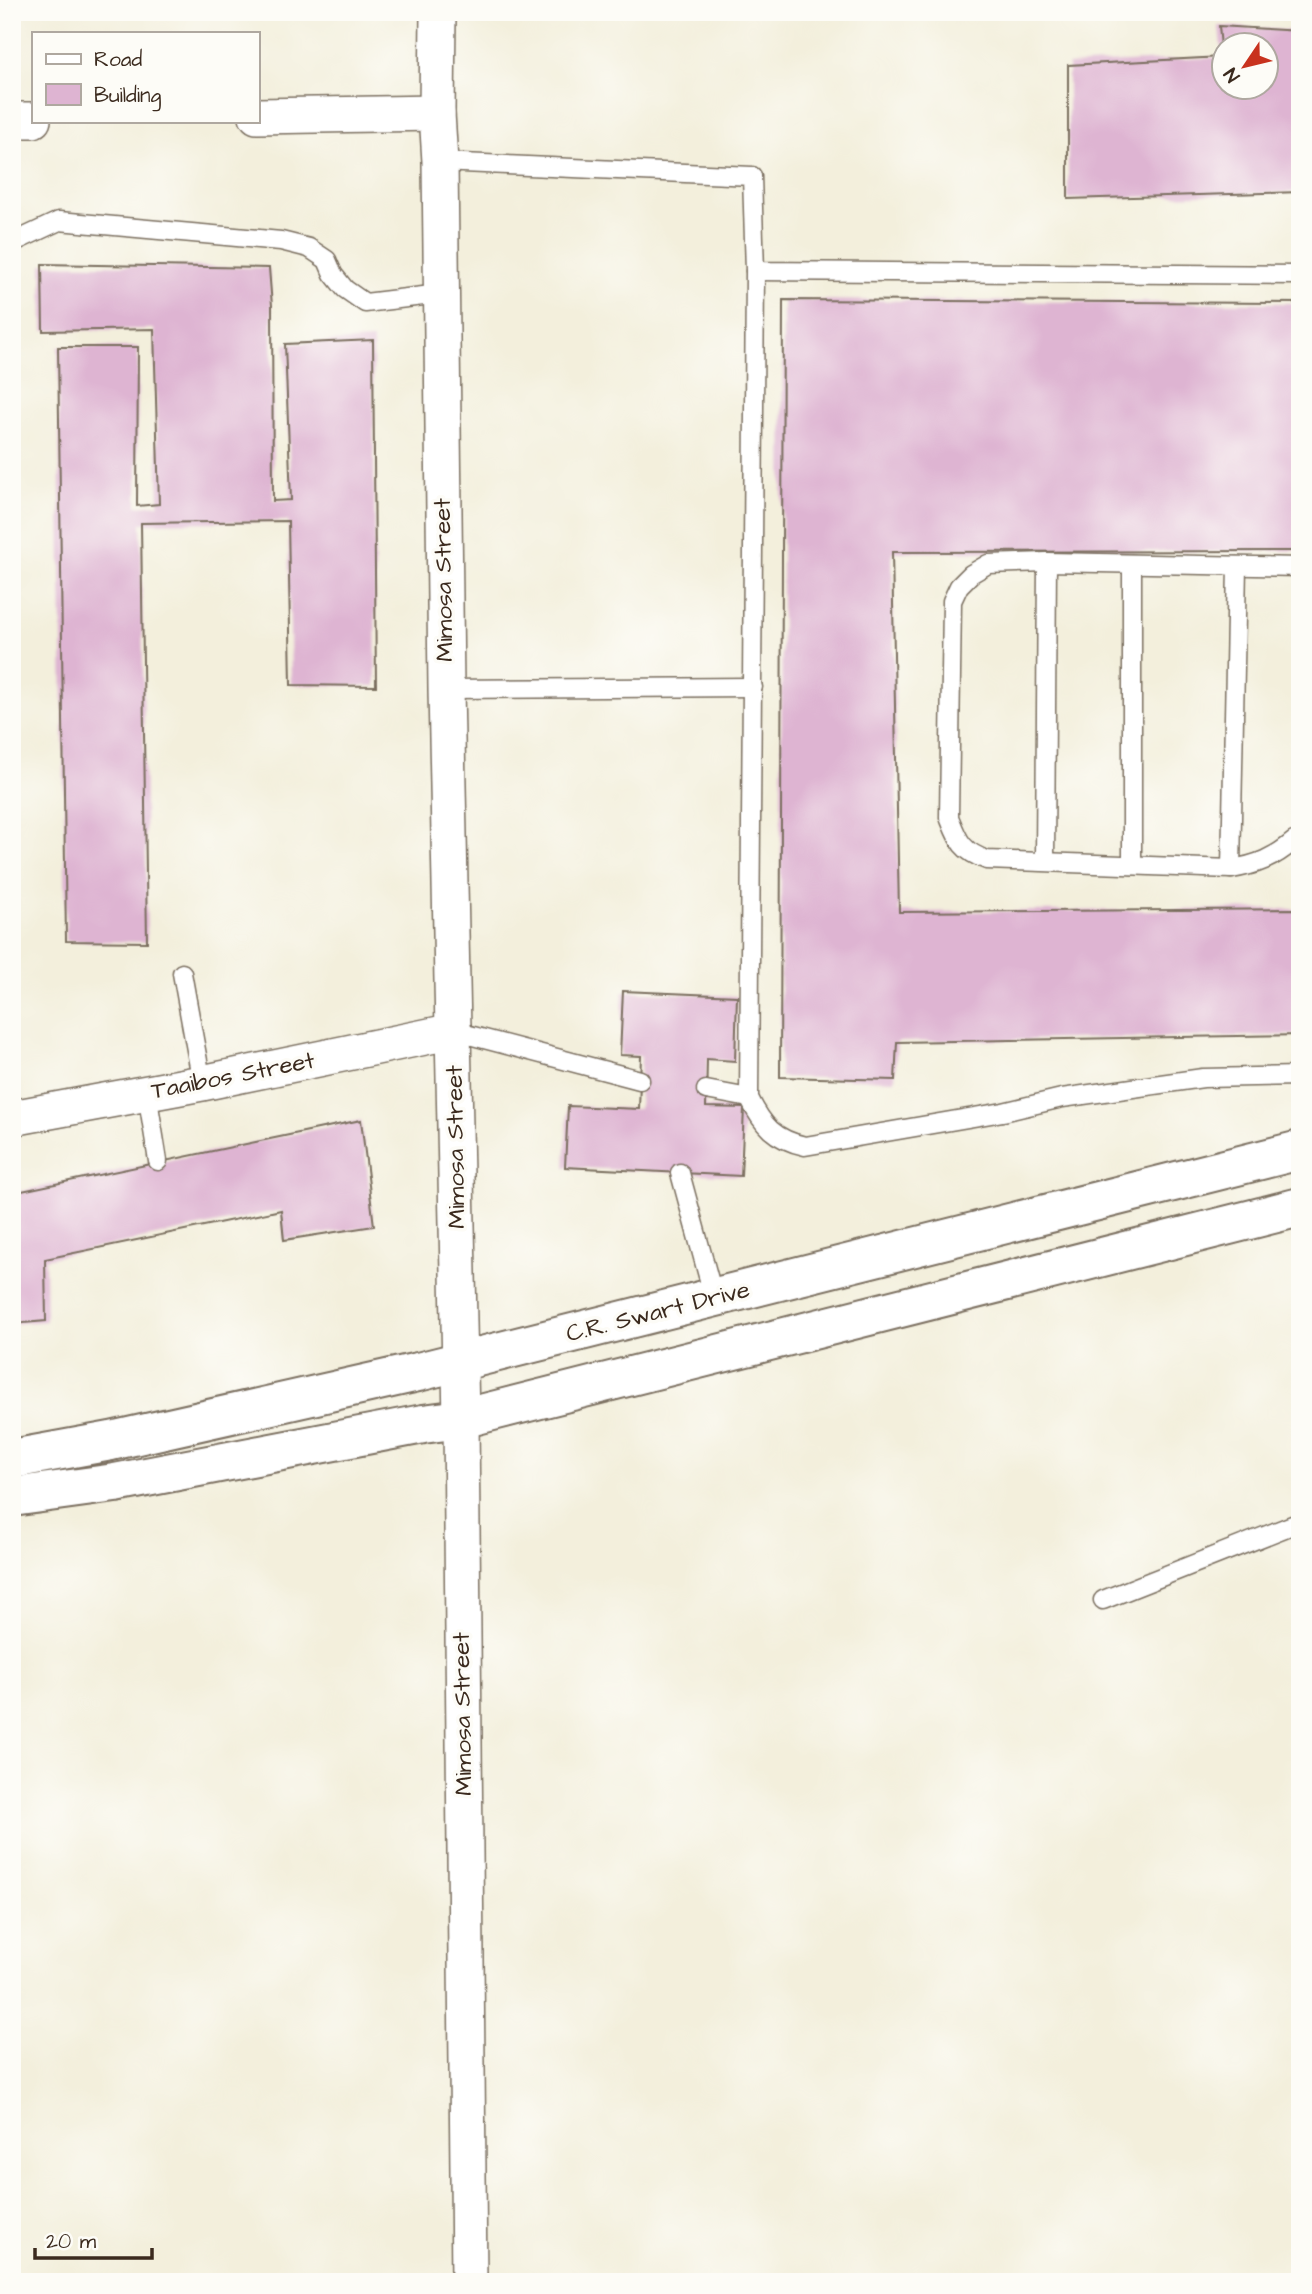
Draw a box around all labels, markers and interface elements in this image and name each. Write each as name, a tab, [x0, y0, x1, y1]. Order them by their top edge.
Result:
legend	[32, 32, 259, 122]
north arrow	[1210, 32, 1280, 102]
text: Road	[94, 45, 142, 74]
text: N	[1218, 62, 1247, 88]
text: Building	[94, 81, 162, 112]
street label: Mimosa Street	[426, 498, 462, 662]
street label: Taaibos Street	[148, 1043, 318, 1108]
street label: Mimosa Street	[438, 1065, 474, 1229]
street label: C.R. Swart Drive	[563, 1273, 753, 1351]
street label: Mimosa Street	[445, 1632, 481, 1796]
scale bar	[35, 2217, 152, 2261]
text: 20 m	[46, 2227, 97, 2256]

